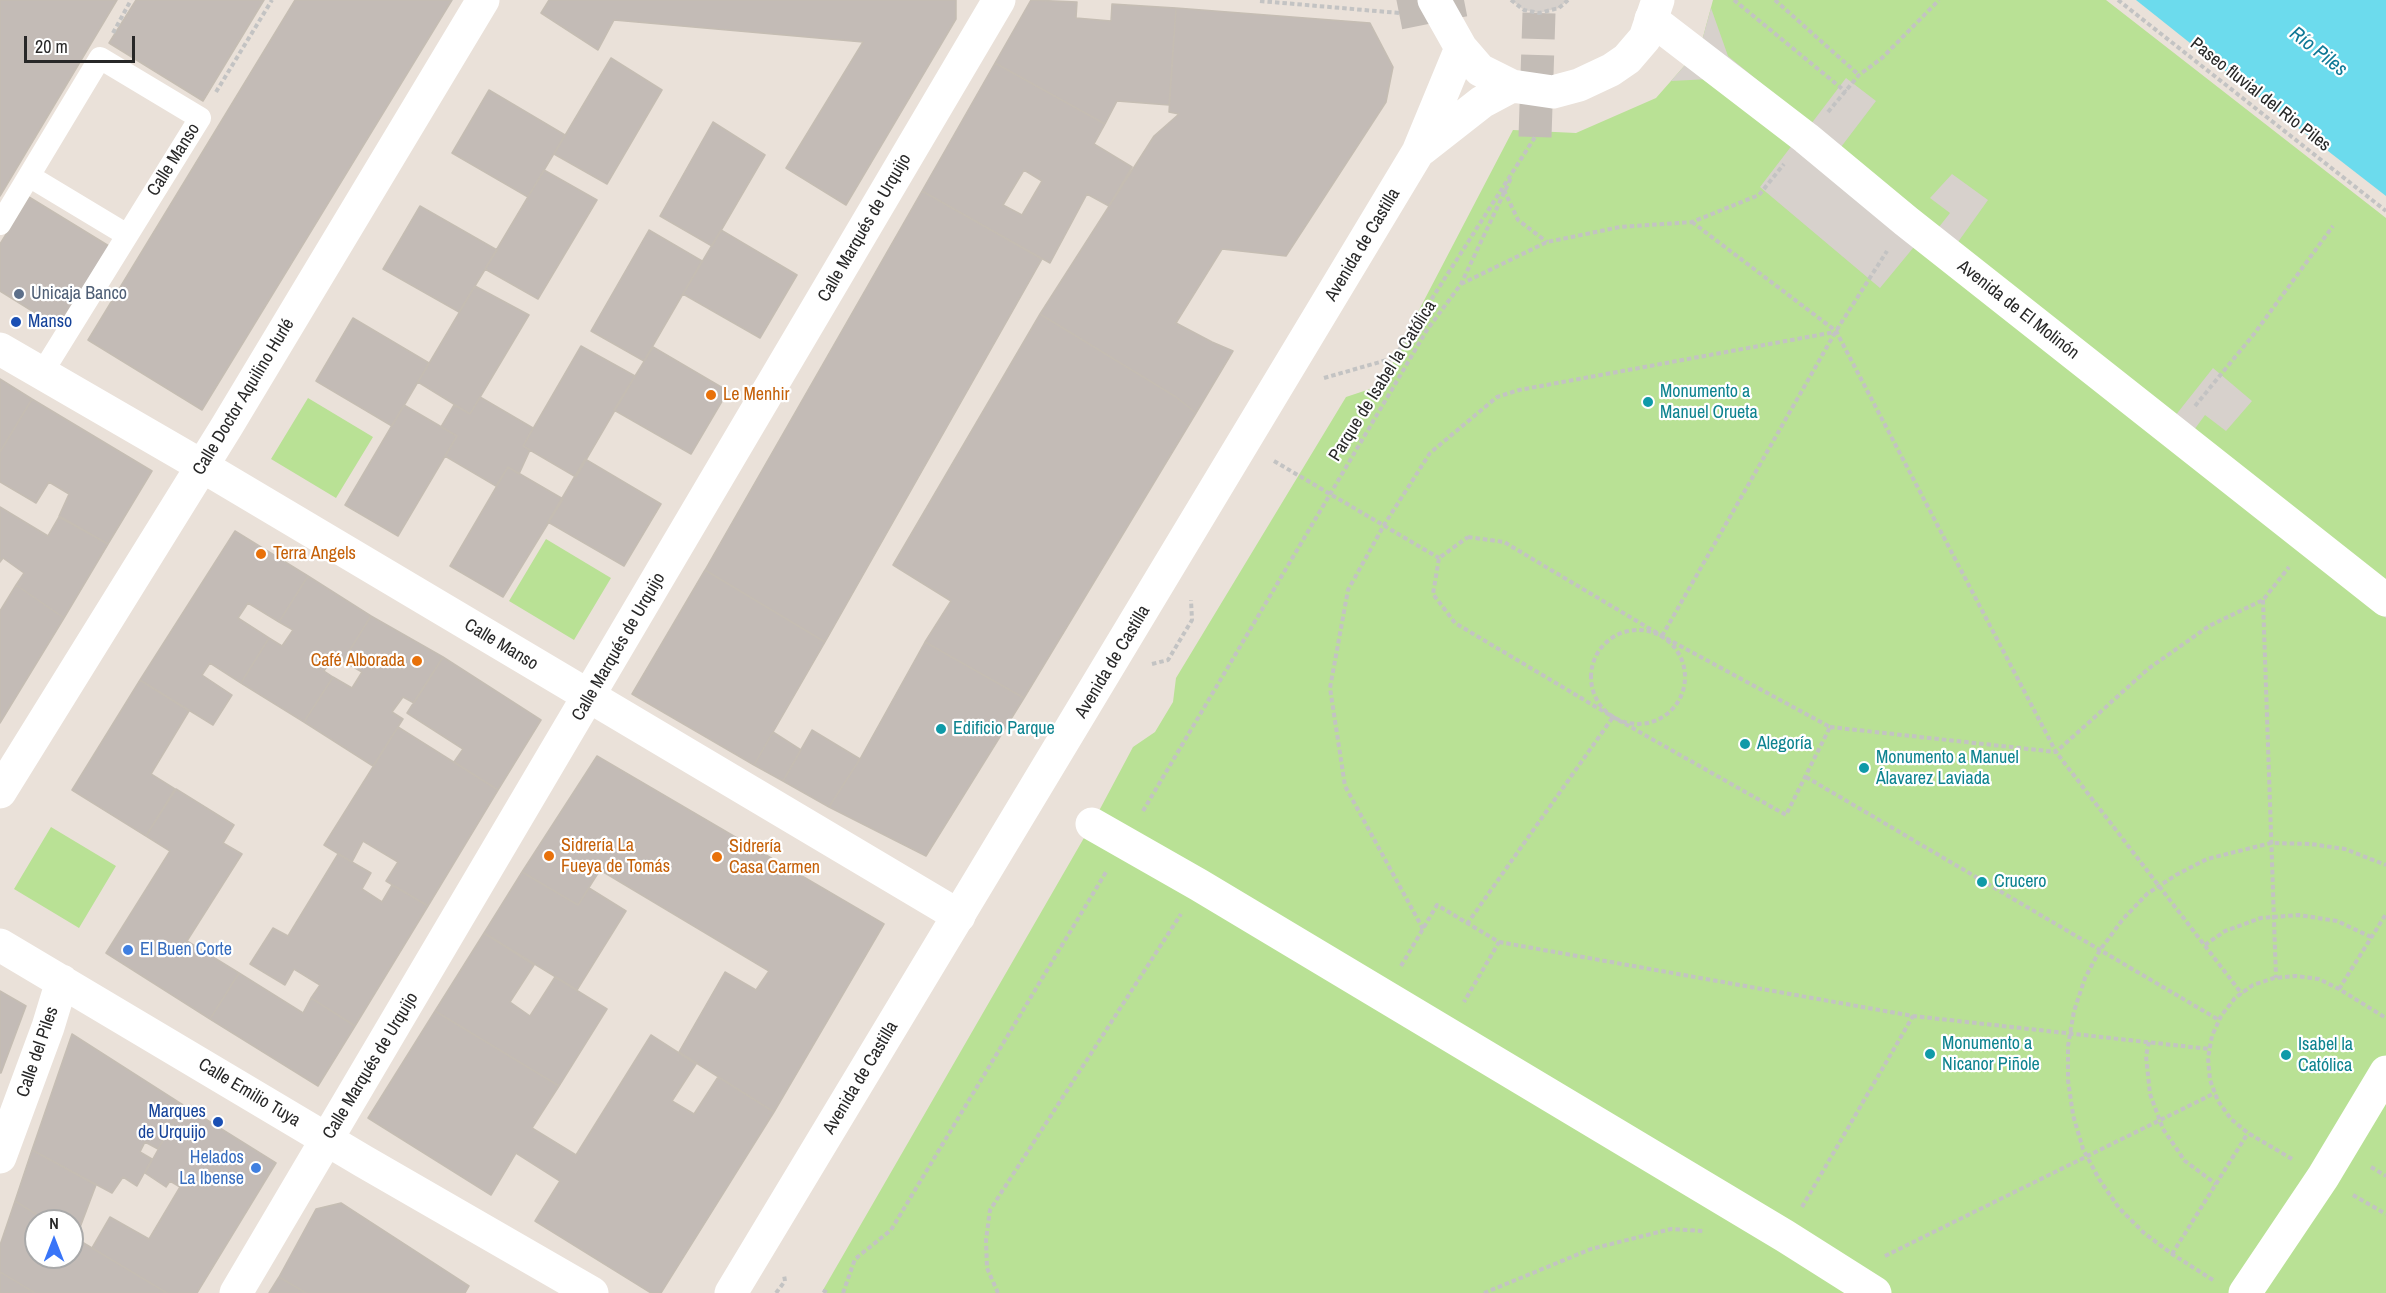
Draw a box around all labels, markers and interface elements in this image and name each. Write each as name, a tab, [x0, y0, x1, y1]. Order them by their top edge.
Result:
water label: Río Piles	[2284, 22, 2352, 82]
scale bar	[27, 24, 138, 62]
street label: Paseo fluvial del Rio Piles	[2185, 33, 2335, 157]
text: 20 m	[35, 34, 68, 59]
street label: Calle Manso	[143, 119, 205, 201]
street label: Calle Marqués de Urquijo	[814, 150, 916, 306]
street label: Avenida de Castilla	[1321, 185, 1405, 305]
street label: Avenida de El Molinón	[1953, 256, 2083, 364]
place label: Unicaja Banco	[31, 283, 127, 305]
marker: Unicaja Banco	[12, 287, 26, 301]
street label: Parque de Isabel la Católica	[1325, 297, 1441, 465]
place label: Manso	[28, 311, 72, 333]
marker: Manso	[9, 315, 23, 329]
street label: Calle Doctor Aquilino Hurlé	[189, 315, 299, 479]
place label: Monumento a Manuel Orueta	[1660, 381, 1758, 424]
place label: Le Menhir	[723, 384, 789, 406]
marker: Le Menhir	[704, 388, 718, 402]
marker: Monumento a Manuel Orueta	[1641, 395, 1655, 409]
place label: Terra Angels	[273, 543, 356, 565]
marker: Terra Angels	[254, 547, 268, 561]
street label: Calle Marqués de Urquijo	[568, 569, 670, 725]
street label: Avenida de Castilla	[1071, 602, 1155, 722]
street label: Calle Manso	[460, 615, 542, 675]
place label: Café Alborada	[311, 650, 405, 672]
marker: Café Alborada	[410, 654, 424, 668]
place label: Edificio Parque	[953, 718, 1055, 740]
marker: Edificio Parque	[934, 722, 948, 736]
place label: Alegoría	[1757, 733, 1812, 755]
marker: Alegoría	[1738, 737, 1752, 751]
place label: Monumento a Manuel Álavarez Laviada	[1876, 747, 2019, 789]
marker: Monumento a Manuel Álavarez Laviada	[1857, 761, 1871, 775]
place label: Sidrería La Fueya de Tomás	[561, 835, 670, 878]
place label: Sidrería Casa Carmen	[729, 836, 820, 878]
marker: Sidrería La Fueya de Tomás	[542, 849, 556, 863]
marker: Sidrería Casa Carmen	[710, 850, 724, 864]
place label: Crucero	[1994, 871, 2046, 893]
marker: Crucero	[1975, 875, 1989, 889]
place label: El Buen Corte	[140, 939, 232, 961]
marker: El Buen Corte	[121, 943, 135, 957]
street label: Calle Marqués de Urquijo	[319, 989, 423, 1143]
street label: Calle del Piles	[12, 1004, 64, 1100]
street label: Avenida de Castilla	[819, 1018, 903, 1138]
place label: Monumento a Nicanor Piñole	[1942, 1033, 2040, 1076]
place label: Isabel la Católica	[2298, 1034, 2353, 1076]
marker: Monumento a Nicanor Piñole	[1923, 1047, 1937, 1061]
marker: Isabel la Católica	[2279, 1048, 2293, 1062]
street label: Calle Emilio Tuya	[194, 1054, 304, 1132]
place label: Marques de Urquijo	[138, 1101, 206, 1144]
marker: Marques de Urquijo	[211, 1115, 225, 1129]
place label: Helados La Ibense	[179, 1147, 244, 1190]
marker: Helados La Ibense	[249, 1161, 263, 1175]
north arrow	[24, 1209, 84, 1269]
text: N	[49, 1212, 59, 1234]

